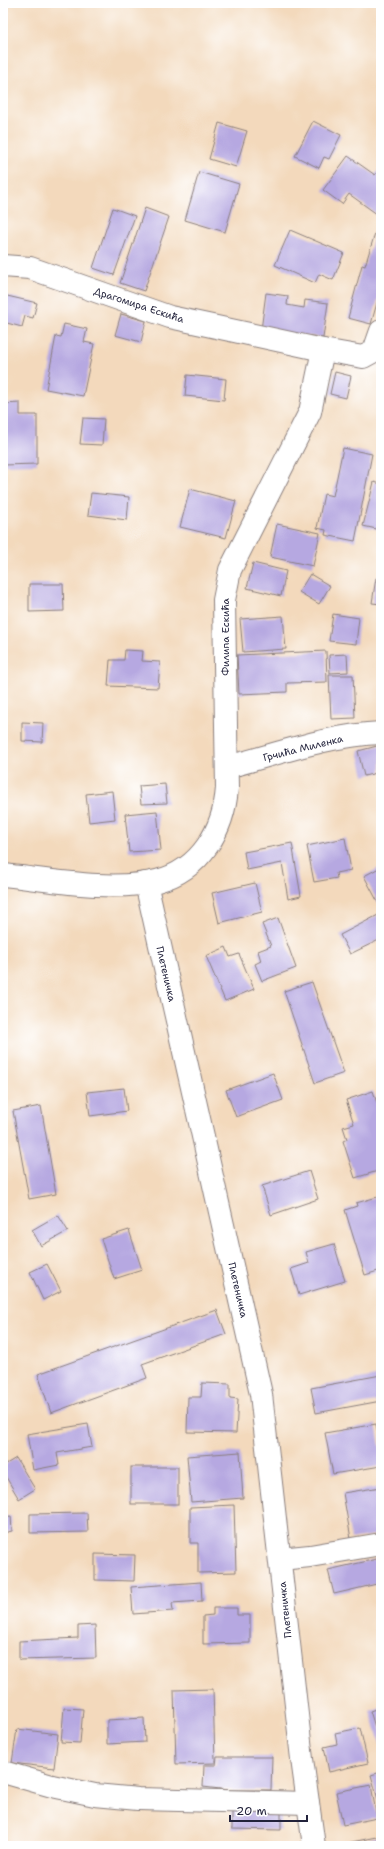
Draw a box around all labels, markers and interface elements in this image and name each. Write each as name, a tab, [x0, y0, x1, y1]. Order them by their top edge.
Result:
street label: Драгомира Ескића	[92, 284, 186, 326]
street label: Филипа Ескића	[219, 597, 232, 676]
street label: Грчића Миленка	[262, 732, 345, 764]
street label: Плетеничка	[153, 945, 179, 1004]
street label: Плетеничка	[225, 1261, 251, 1320]
street label: Плетеничка	[275, 1580, 294, 1639]
scale bar	[230, 1797, 307, 1823]
text: 20 m	[236, 1803, 267, 1819]

